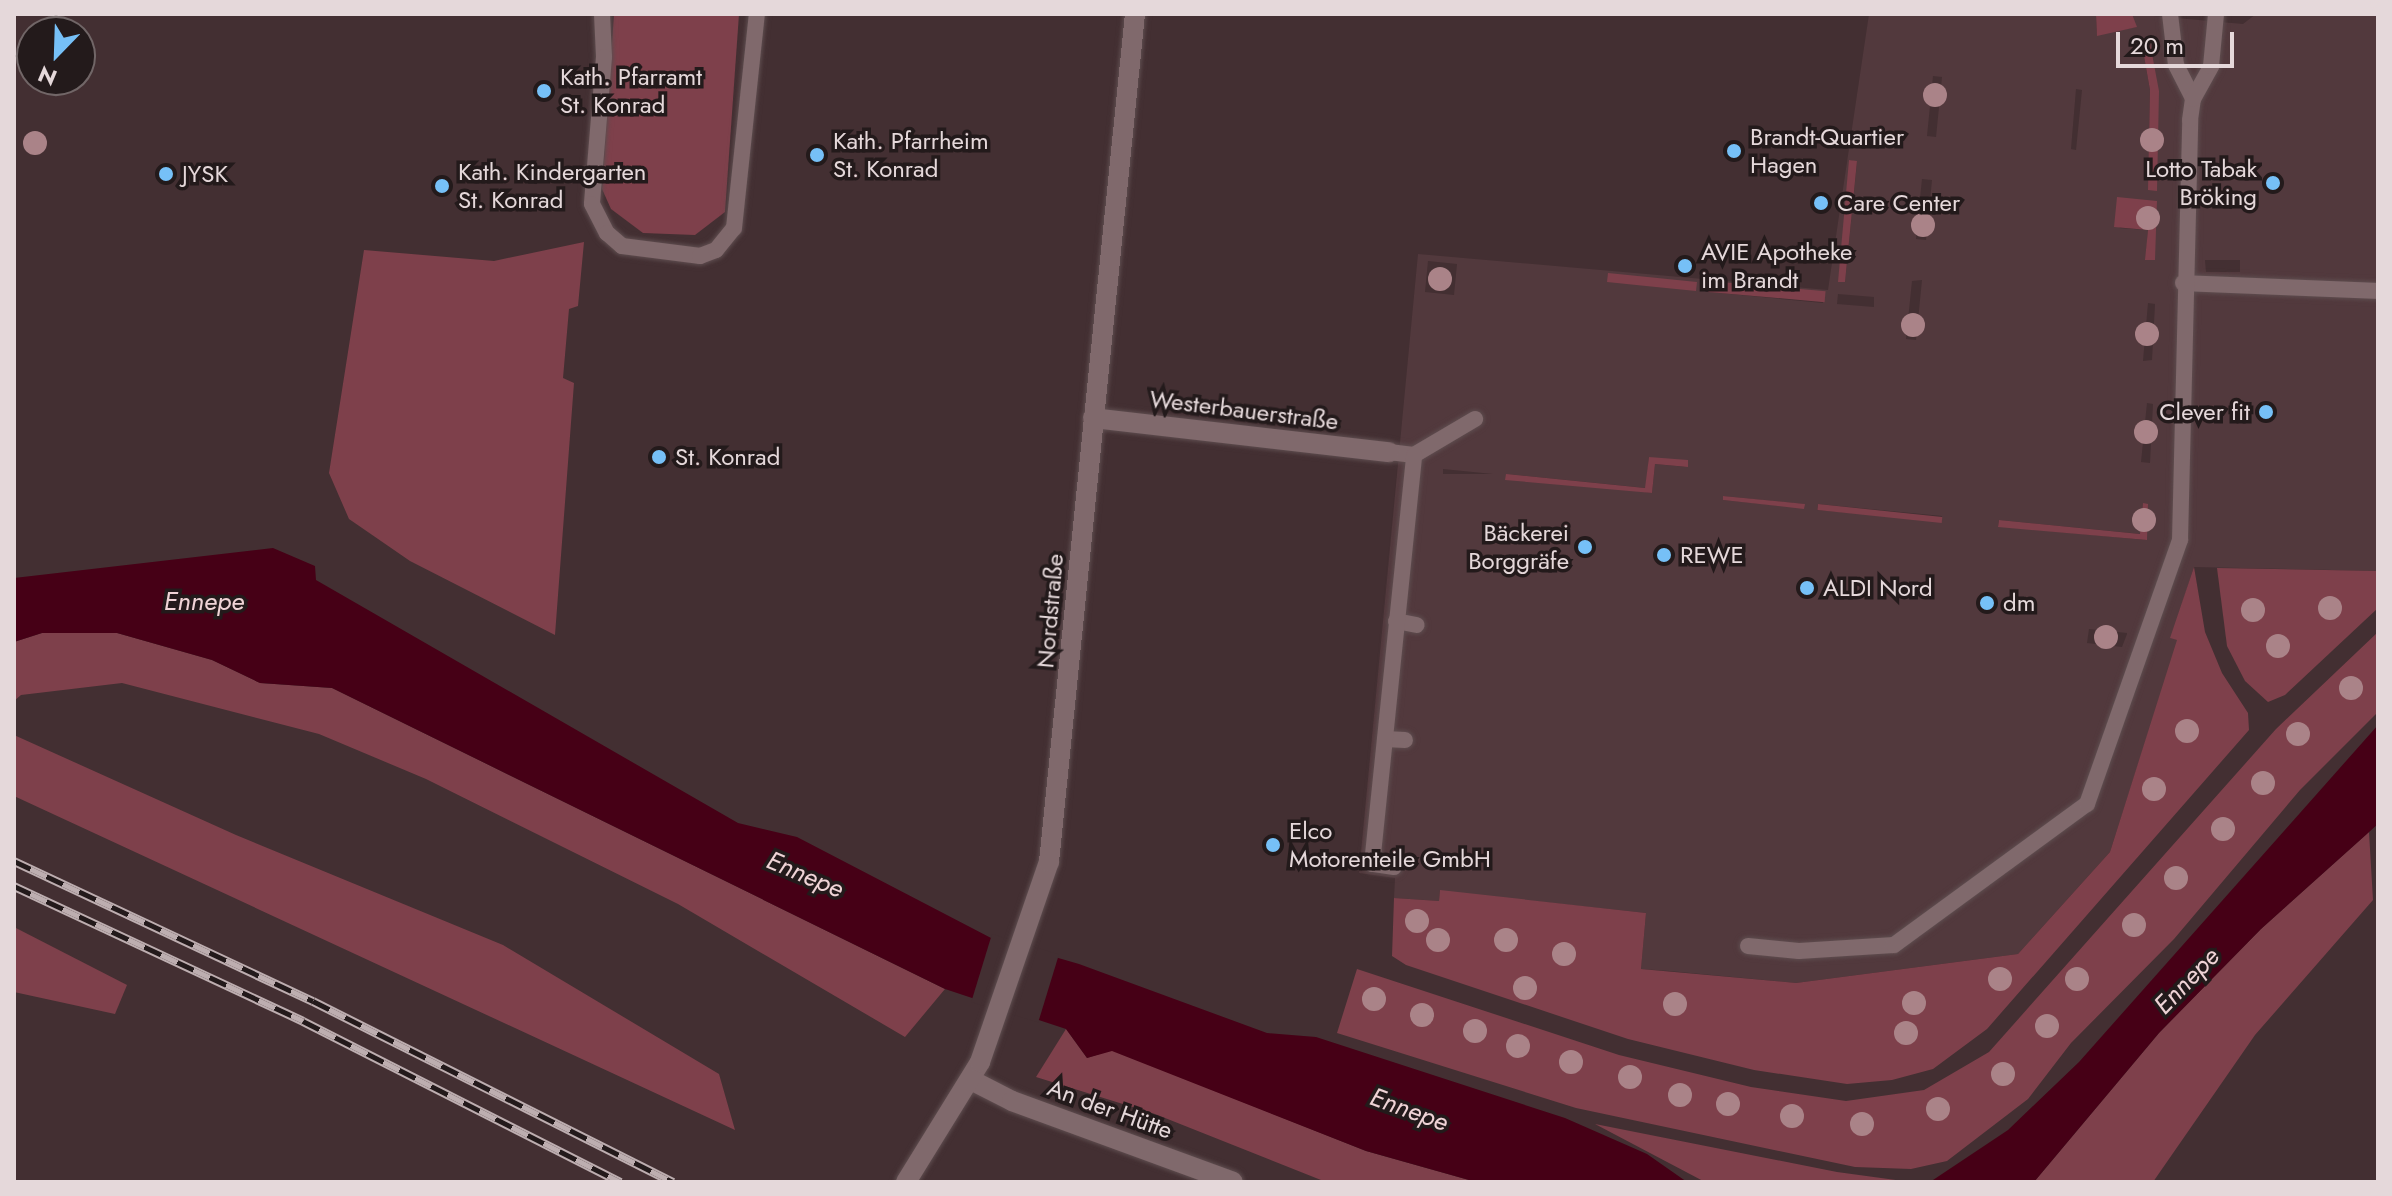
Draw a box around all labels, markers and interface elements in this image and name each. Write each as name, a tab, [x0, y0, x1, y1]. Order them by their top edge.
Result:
north arrow	[16, 16, 96, 96]
scale bar	[2120, 16, 2238, 66]
text: 20 m	[2130, 28, 2184, 63]
text: N	[33, 58, 62, 94]
place label: Kath. Pfarramt St. Konrad	[560, 63, 702, 119]
marker: Kath. Pfarramt St. Konrad	[535, 82, 553, 100]
place label: Brandt-Quartier Hagen	[1750, 123, 1904, 179]
place label: Kath. Pfarrheim St. Konrad	[833, 127, 989, 183]
marker: Brandt-Quartier Hagen	[1725, 142, 1743, 160]
marker: Kath. Pfarrheim St. Konrad	[808, 146, 826, 164]
place label: Lotto Tabak Bröking	[2145, 155, 2257, 211]
place label: Kath. Kindergarten St. Konrad	[458, 158, 646, 214]
place label: JYSK	[182, 160, 228, 188]
marker: JYSK	[157, 165, 175, 183]
marker: Lotto Tabak Bröking	[2264, 174, 2282, 192]
marker: Kath. Kindergarten St. Konrad	[433, 177, 451, 195]
place label: Care Center	[1837, 189, 1960, 217]
marker: Care Center	[1812, 194, 1830, 212]
place label: AVIE Apotheke im Brandt	[1701, 238, 1852, 294]
marker: AVIE Apotheke im Brandt	[1676, 257, 1694, 275]
street label: Westerbauerstraße	[1148, 384, 1340, 436]
place label: Clever fit	[2159, 398, 2250, 426]
marker: Clever fit	[2257, 403, 2275, 421]
place label: St. Konrad	[675, 443, 780, 471]
marker: St. Konrad	[650, 448, 668, 466]
place label: Bäckerei Borggräfe	[1468, 519, 1569, 575]
marker: Bäckerei Borggräfe	[1576, 538, 1594, 556]
place label: REWE	[1680, 541, 1744, 569]
marker: REWE	[1655, 546, 1673, 564]
street label: Nordstraße	[1031, 553, 1069, 669]
place label: ALDI Nord	[1823, 574, 1933, 602]
marker: ALDI Nord	[1798, 579, 1816, 597]
water label: Ennepe	[164, 586, 244, 618]
place label: dm	[2003, 589, 2035, 617]
marker: dm	[1978, 594, 1996, 612]
place label: Elco Motorenteile GmbH	[1289, 817, 1491, 873]
marker: Elco Motorenteile GmbH	[1264, 836, 1282, 854]
water label: Ennepe	[762, 845, 848, 905]
water label: Ennepe	[2148, 941, 2226, 1021]
street label: An der Hütte	[1044, 1073, 1176, 1145]
water label: Ennepe	[1366, 1082, 1452, 1138]

